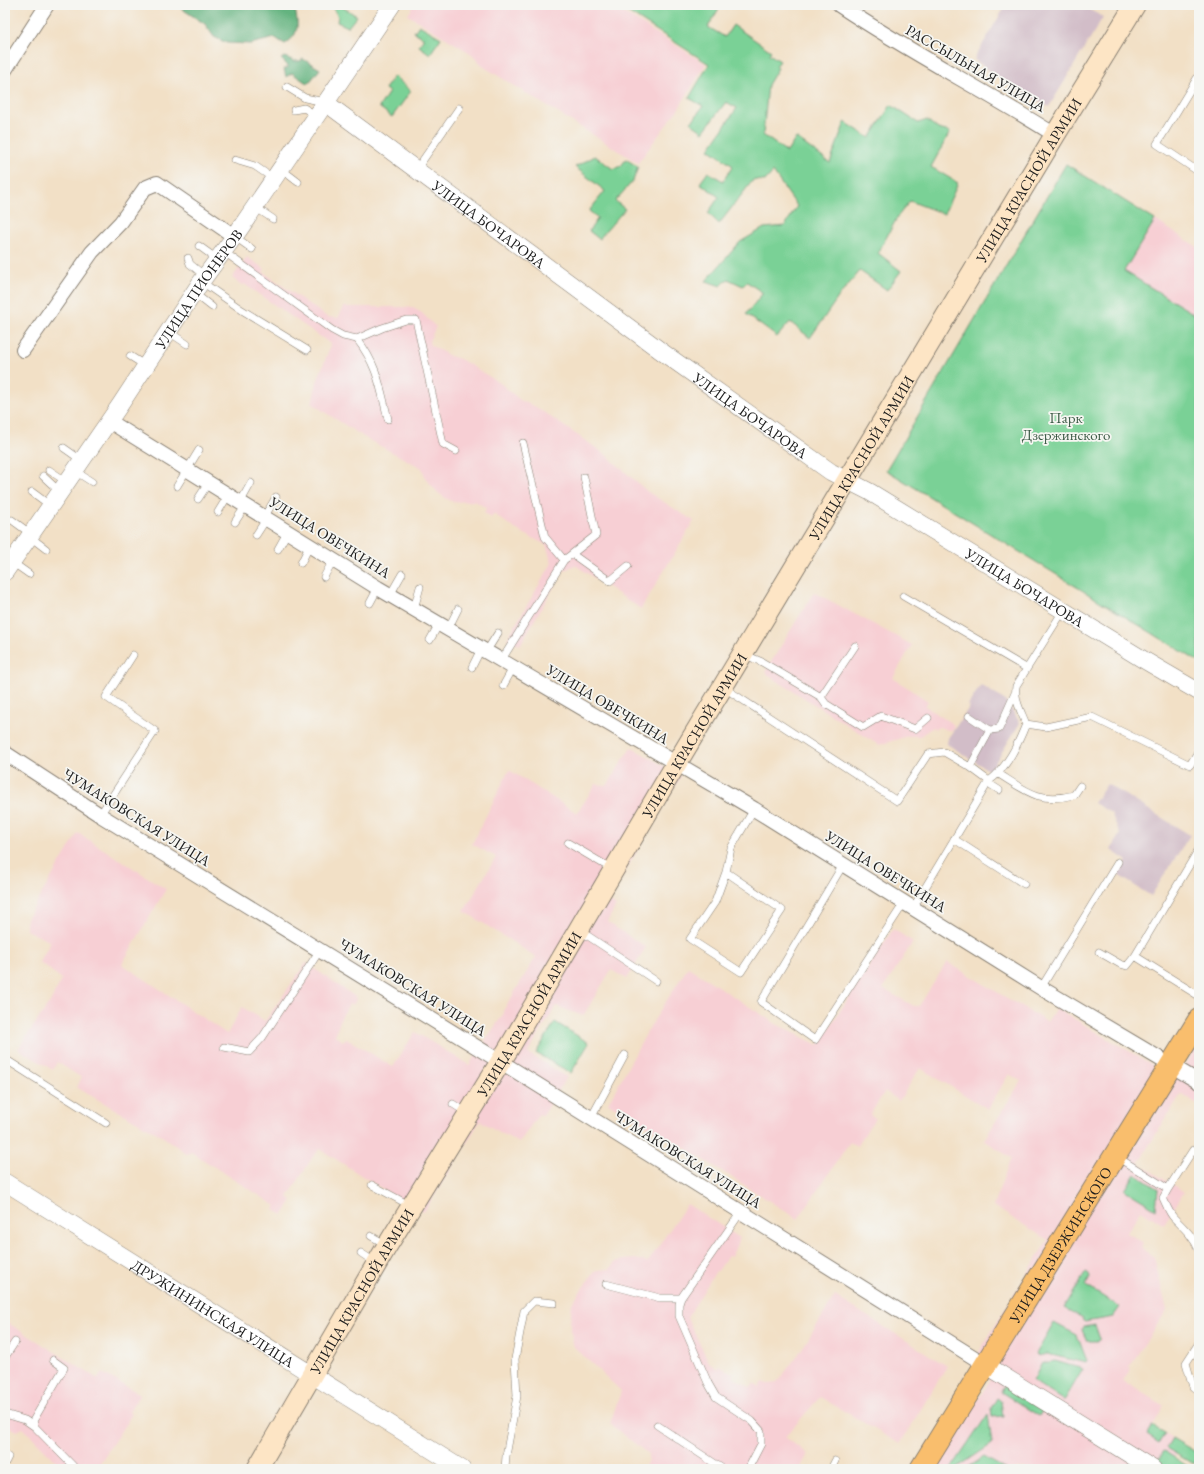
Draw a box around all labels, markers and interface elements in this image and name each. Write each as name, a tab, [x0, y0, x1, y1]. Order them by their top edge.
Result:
street label: РАССЫЛЬНАЯ УЛИЦА	[902, 20, 1050, 116]
street label: УЛИЦА КРАСНОЙ АРМИИ	[971, 94, 1085, 267]
street label: УЛИЦА БОЧАРОВА	[428, 175, 550, 272]
street label: УЛИЦА ПИОНЕРОВ	[150, 225, 246, 353]
street label: УЛИЦА БОЧАРОВА	[689, 367, 812, 463]
street label: УЛИЦА КРАСНОЙ АРМИИ	[803, 372, 918, 544]
park label: Парк Дзержинского	[1022, 408, 1110, 444]
street label: УЛИЦА ОВЕЧКИНА	[265, 491, 395, 582]
street label: УЛИЦА БОЧАРОВА	[961, 543, 1088, 631]
street label: УЛИЦА КРАСНОЙ АРМИИ	[637, 649, 750, 822]
street label: УЛИЦА ОВЕЧКИНА	[542, 659, 673, 748]
street label: ЧУМАКОВСКАЯ УЛИЦА	[60, 764, 215, 871]
street label: УЛИЦА ОВЕЧКИНА	[821, 825, 951, 916]
street label: УЛИЦА КРАСНОЙ АРМИИ	[472, 928, 585, 1101]
street label: ЧУМАКОВСКАЯ УЛИЦА	[336, 934, 491, 1041]
street label: ЧУМАКОВСКАЯ УЛИЦА	[611, 1106, 766, 1213]
street label: УЛИЦА ДЗЕРЖИНСКОГО	[1004, 1163, 1116, 1327]
street label: УЛИЦА КРАСНОЙ АРМИИ	[305, 1205, 417, 1378]
street label: ДРУЖИНИНСКАЯ УЛИЦА	[128, 1255, 299, 1371]

